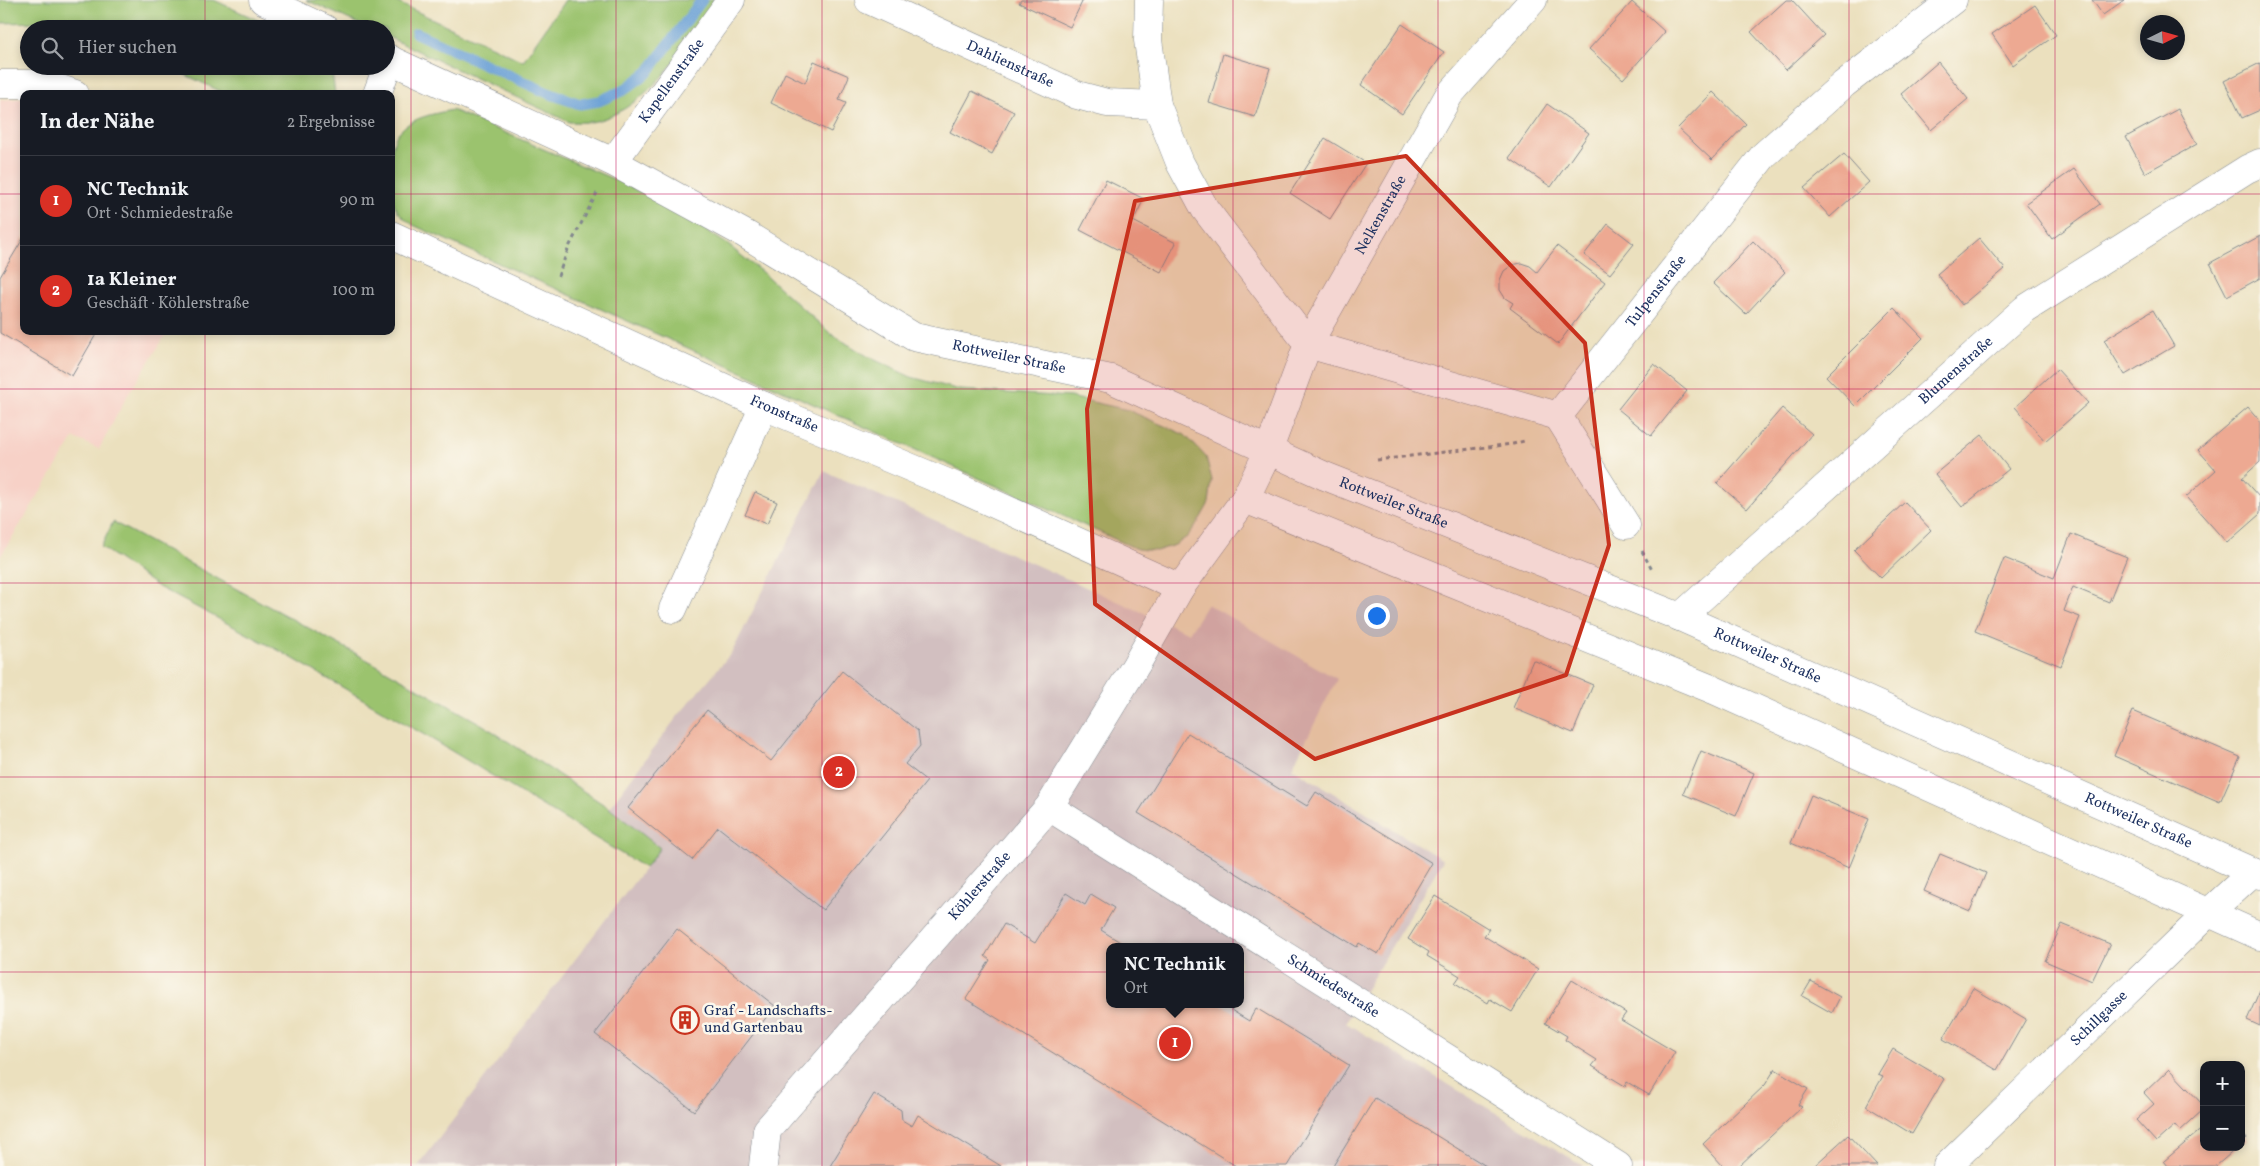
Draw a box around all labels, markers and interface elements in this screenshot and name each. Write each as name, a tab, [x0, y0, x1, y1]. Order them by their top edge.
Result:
north arrow	[2140, 15, 2185, 60]
search box	[20, 20, 395, 75]
icon: search	[38, 34, 66, 62]
text: Hier suchen	[78, 35, 177, 61]
street label: Kapellenstraße	[634, 35, 710, 128]
street label: Dahlienstraße	[963, 35, 1057, 93]
text: In der Nähe	[40, 108, 155, 137]
text: 2 Ergebnisse	[287, 112, 375, 134]
street label: Nelkenstraße	[1350, 172, 1412, 259]
text: NC Technik	[87, 177, 189, 203]
text: 1	[53, 190, 59, 212]
text: 90 m	[339, 190, 375, 212]
text: Ort · Schmiedestraße	[87, 203, 233, 225]
street label: Tulpenstraße	[1621, 251, 1692, 332]
text: 1a Kleiner	[87, 267, 176, 293]
text: 2	[52, 280, 60, 302]
text: 100 m	[332, 280, 375, 302]
text: Geschäft · Köhlerstraße	[87, 293, 249, 315]
street label: Blumenstraße	[1914, 332, 1998, 409]
street label: Rottweiler Straße	[950, 335, 1068, 380]
street label: Fronstraße	[746, 390, 822, 438]
street label: Rottweiler Straße	[1336, 472, 1451, 534]
your location	[1364, 603, 1390, 629]
street label: Rottweiler Straße	[1710, 623, 1825, 689]
pin: 2	[823, 753, 855, 791]
street label: Rottweiler Straße	[2081, 788, 2196, 854]
street label: Köhlerstraße	[944, 847, 1016, 925]
popup	[1106, 943, 1244, 1008]
street label: Schmiedestraße	[1283, 949, 1383, 1023]
text: NC Technik	[1124, 952, 1226, 978]
text: Ort	[1124, 978, 1148, 1000]
street label: Schillgasse	[2066, 986, 2132, 1051]
place label: Graf - Landschafts- und Gartenbau	[704, 1001, 833, 1039]
building icon: Graf - Landschafts- und Gartenbau	[670, 1005, 700, 1035]
pin: 1	[1159, 1024, 1191, 1062]
map controls	[2200, 1061, 2245, 1151]
button: +	[2200, 1061, 2245, 1106]
button: −	[2200, 1106, 2245, 1151]

